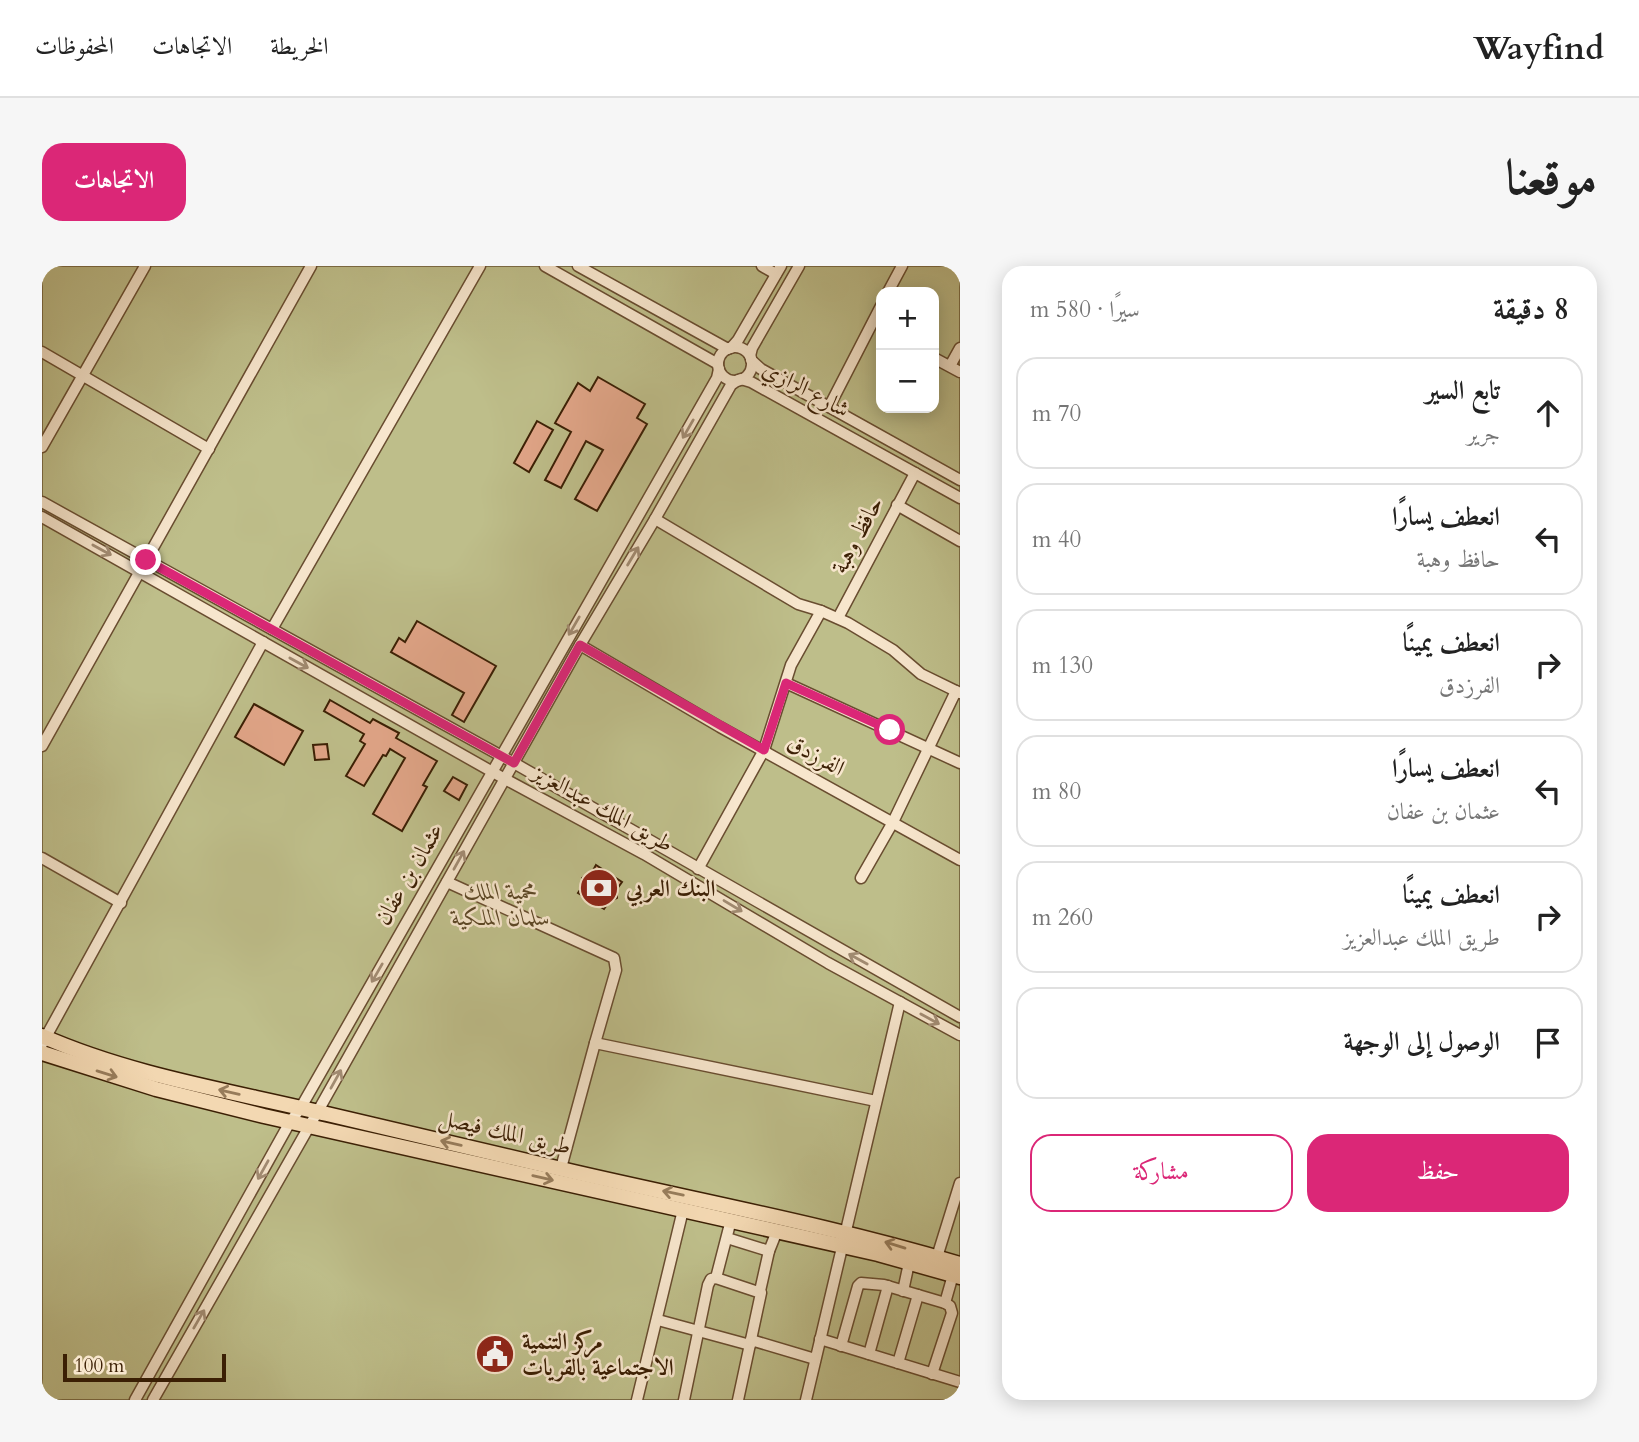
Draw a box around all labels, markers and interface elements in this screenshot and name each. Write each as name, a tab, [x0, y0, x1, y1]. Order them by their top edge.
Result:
text: Wayfind	[1473, 26, 1604, 71]
text: المحفوظات	[35, 30, 114, 63]
text: الاتجاهات	[152, 30, 232, 63]
text: الخريطة	[270, 30, 329, 63]
button: الاتجاهات	[42, 143, 186, 221]
text: موقعنا	[1505, 145, 1597, 212]
map controls	[876, 287, 939, 413]
button: +	[876, 287, 939, 350]
text: 8 دقيقة	[1493, 289, 1569, 330]
text: سيرًا · 580 m	[1030, 294, 1140, 325]
button: −	[876, 350, 939, 413]
street label: شارع الرازي	[755, 353, 855, 428]
text: تابع السير	[1425, 373, 1500, 408]
icon: ahead	[1529, 394, 1567, 432]
text: 70 m	[1032, 398, 1081, 429]
one-way arrow	[680, 418, 694, 438]
text: جرير	[1467, 418, 1500, 449]
street label: حافظ وهبة	[824, 491, 890, 579]
text: انعطف يسارًا	[1392, 499, 1500, 534]
icon: left	[1529, 520, 1567, 558]
text: 40 m	[1032, 524, 1081, 555]
one-way arrow	[91, 543, 111, 557]
route end	[130, 544, 161, 575]
text: حافظ وهبة	[1417, 544, 1500, 575]
one-way arrow	[626, 546, 640, 566]
one-way arrow	[567, 615, 580, 636]
text: انعطف يمينًا	[1402, 625, 1500, 660]
icon: right	[1529, 646, 1567, 684]
text: 130 m	[1032, 650, 1093, 681]
one-way arrow	[289, 656, 309, 670]
text: الفرزدق	[1439, 670, 1500, 701]
route start	[874, 714, 905, 745]
street label: الفرزدق	[782, 727, 850, 783]
text: انعطف يسارًا	[1392, 751, 1500, 786]
street label: طريق الملك عبدالعزيز	[525, 756, 679, 859]
icon: left	[1529, 772, 1567, 810]
text: 80 m	[1032, 776, 1081, 807]
text: عثمان بن عفان	[1387, 796, 1500, 827]
street label: عثمان بن عفان	[367, 817, 451, 931]
one-way arrow	[452, 850, 466, 870]
bank icon: البنك العربي	[578, 867, 620, 909]
place label: البنك العربي	[625, 873, 715, 907]
park label: محمية الملك سلمان الملكية	[450, 876, 550, 933]
text: انعطف يمينًا	[1402, 877, 1500, 912]
icon: right	[1529, 898, 1567, 936]
one-way arrow	[722, 899, 742, 913]
text: 260 m	[1032, 902, 1093, 933]
text: طريق الملك عبدالعزيز	[1344, 922, 1500, 953]
one-way arrow	[848, 952, 869, 965]
one-way arrow	[370, 962, 384, 982]
one-way arrow	[920, 1012, 940, 1026]
text: الوصول إلى الوجهة	[1344, 1024, 1500, 1059]
icon: arrive	[1529, 1024, 1567, 1062]
one-way arrow	[96, 1068, 118, 1081]
one-way arrow	[329, 1070, 343, 1090]
one-way arrow	[219, 1085, 241, 1098]
street label: طريق الملك فيصل	[436, 1102, 574, 1163]
button: مشاركة	[1030, 1134, 1293, 1212]
button: حفظ	[1307, 1134, 1569, 1212]
one-way arrow	[440, 1135, 463, 1149]
one-way arrow	[256, 1159, 270, 1179]
one-way arrow	[531, 1172, 553, 1185]
one-way arrow	[662, 1186, 685, 1200]
one-way arrow	[884, 1237, 906, 1250]
one-way arrow	[192, 1310, 206, 1330]
place label: مركز التنمية الاجتماعية بالقريات	[522, 1326, 674, 1383]
public building icon: مركز التنمية الاجتماعية بالقريات	[474, 1333, 516, 1375]
scale bar	[63, 1351, 226, 1383]
text: 100 m	[74, 1353, 124, 1379]

